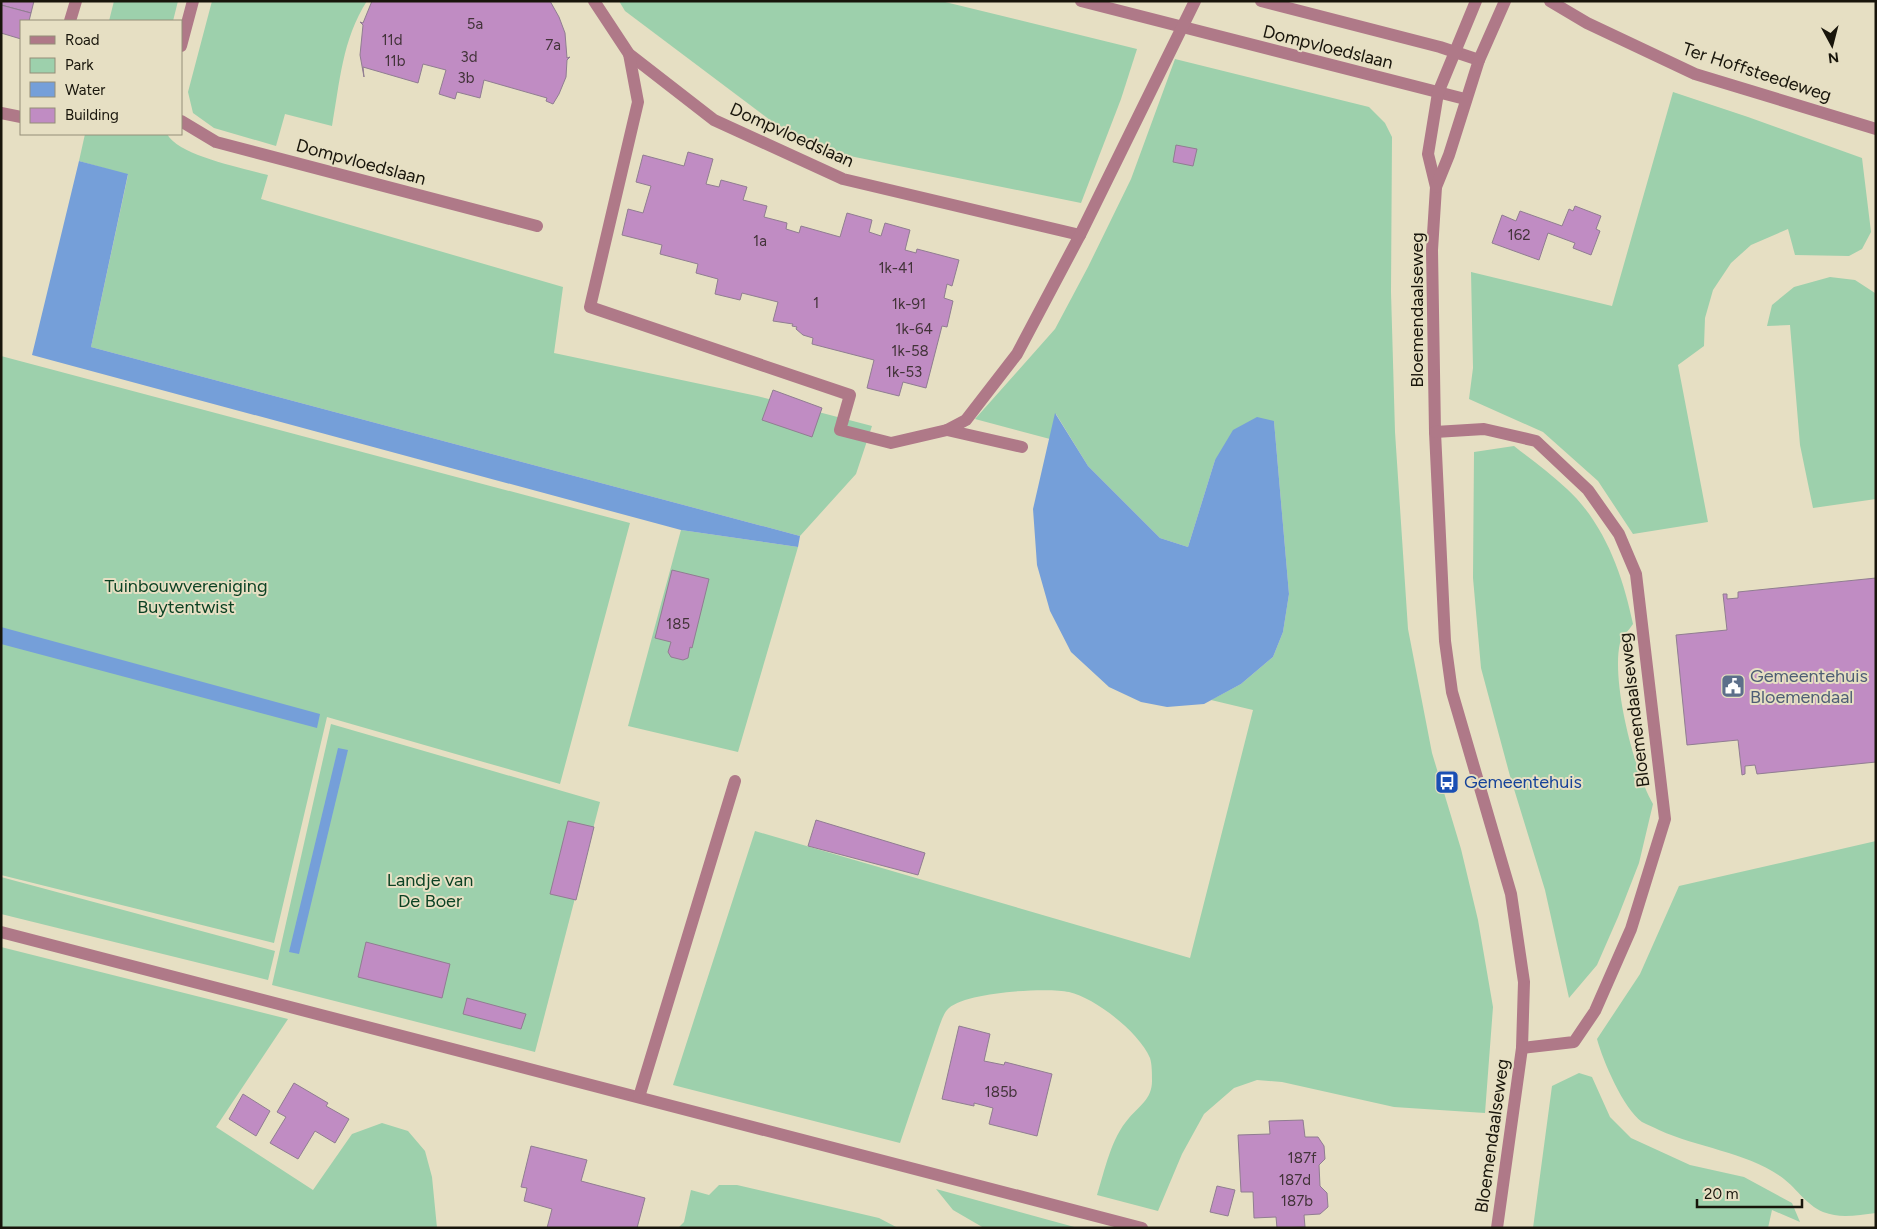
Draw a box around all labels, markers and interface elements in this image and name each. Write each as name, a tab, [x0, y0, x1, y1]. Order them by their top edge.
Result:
house number: 5a	[467, 15, 483, 33]
legend	[20, 20, 182, 135]
street label: Dompvloedslaan	[1261, 20, 1395, 74]
north arrow	[1807, 20, 1857, 70]
text: Road	[65, 31, 100, 49]
house number: 11d	[381, 31, 403, 49]
house number: 7a	[545, 36, 561, 54]
street label: Ter Hoffsteedeweg	[1680, 37, 1834, 107]
house number: 3d	[461, 48, 477, 66]
text: N	[1827, 48, 1840, 67]
house number: 11b	[384, 52, 406, 70]
text: Park	[65, 56, 94, 74]
house number: 3b	[458, 69, 475, 87]
text: Water	[65, 81, 105, 99]
street label: Dompvloedslaan	[727, 98, 857, 172]
text: Building	[65, 106, 119, 124]
street label: Dompvloedslaan	[294, 134, 428, 190]
house number: 162	[1507, 226, 1531, 244]
house number: 1a	[753, 232, 767, 250]
street label: Bloemendaalseweg	[1406, 232, 1428, 388]
house number: 1k-41	[878, 259, 914, 277]
house number: 1	[813, 294, 819, 312]
house number: 1k-91	[892, 295, 926, 313]
house number: 1k-64	[895, 320, 933, 338]
house number: 1k-58	[891, 342, 929, 360]
house number: 1k-53	[886, 363, 922, 381]
park label: Tuinbouwvereniging Buytentwist	[105, 575, 267, 618]
house number: 185	[666, 615, 690, 633]
street label: Bloemendaalseweg	[1614, 631, 1654, 789]
place label: Gemeentehuis Bloemendaal	[1750, 665, 1868, 708]
public building icon: Gemeentehuis Bloemendaal	[1720, 673, 1746, 699]
bus stop icon: Gemeentehuis	[1434, 769, 1460, 795]
place label: Gemeentehuis	[1464, 771, 1582, 793]
park label: Landje van De Boer	[387, 869, 473, 912]
street label: Bloemendaalseweg	[1470, 1057, 1514, 1215]
house number: 185b	[985, 1083, 1018, 1101]
house number: 187f	[1288, 1149, 1317, 1167]
house number: 187d	[1279, 1171, 1311, 1189]
scale bar	[1697, 1176, 1802, 1208]
text: 20 m	[1704, 1185, 1738, 1203]
house number: 187b	[1281, 1192, 1313, 1210]

